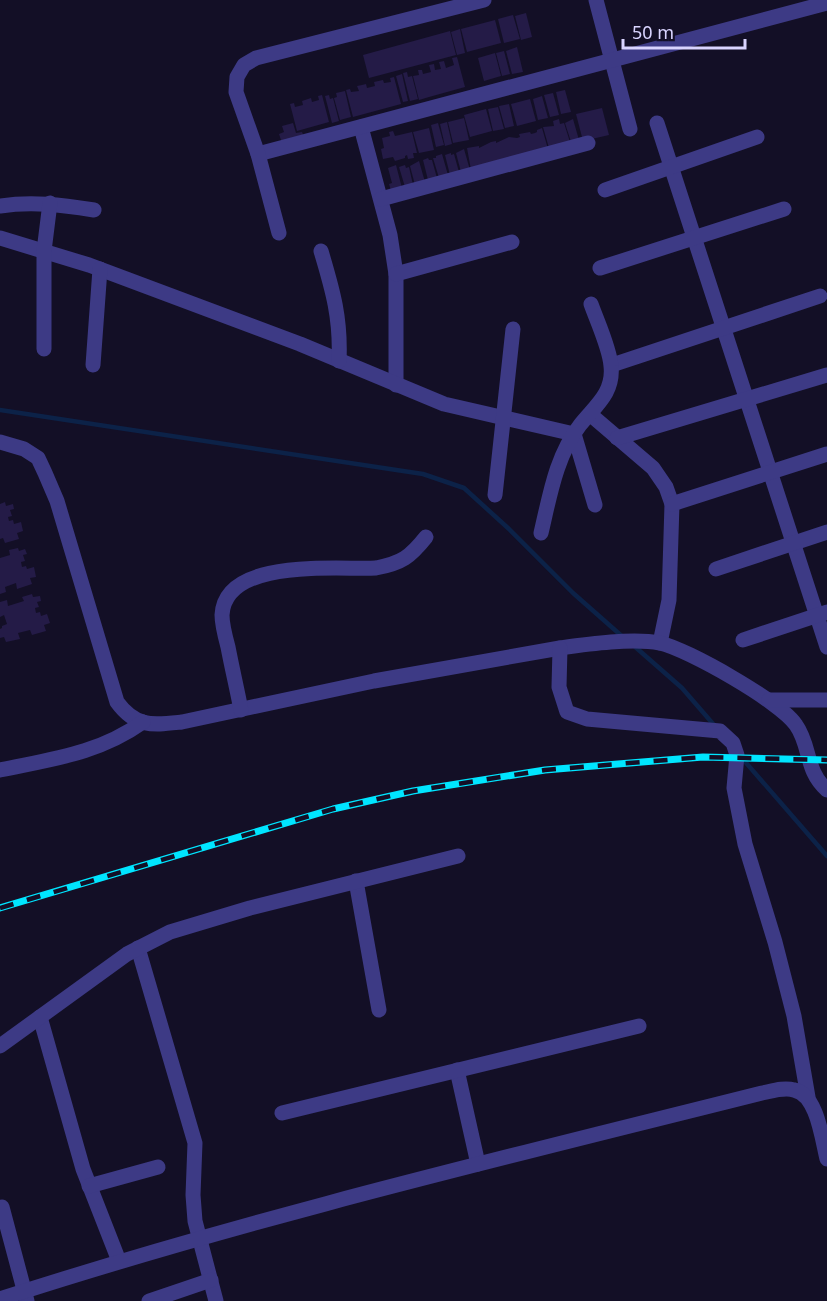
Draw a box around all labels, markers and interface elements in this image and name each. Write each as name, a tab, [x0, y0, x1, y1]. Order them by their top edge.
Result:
scale bar	[623, 12, 744, 50]
text: 50 m	[632, 20, 674, 44]

